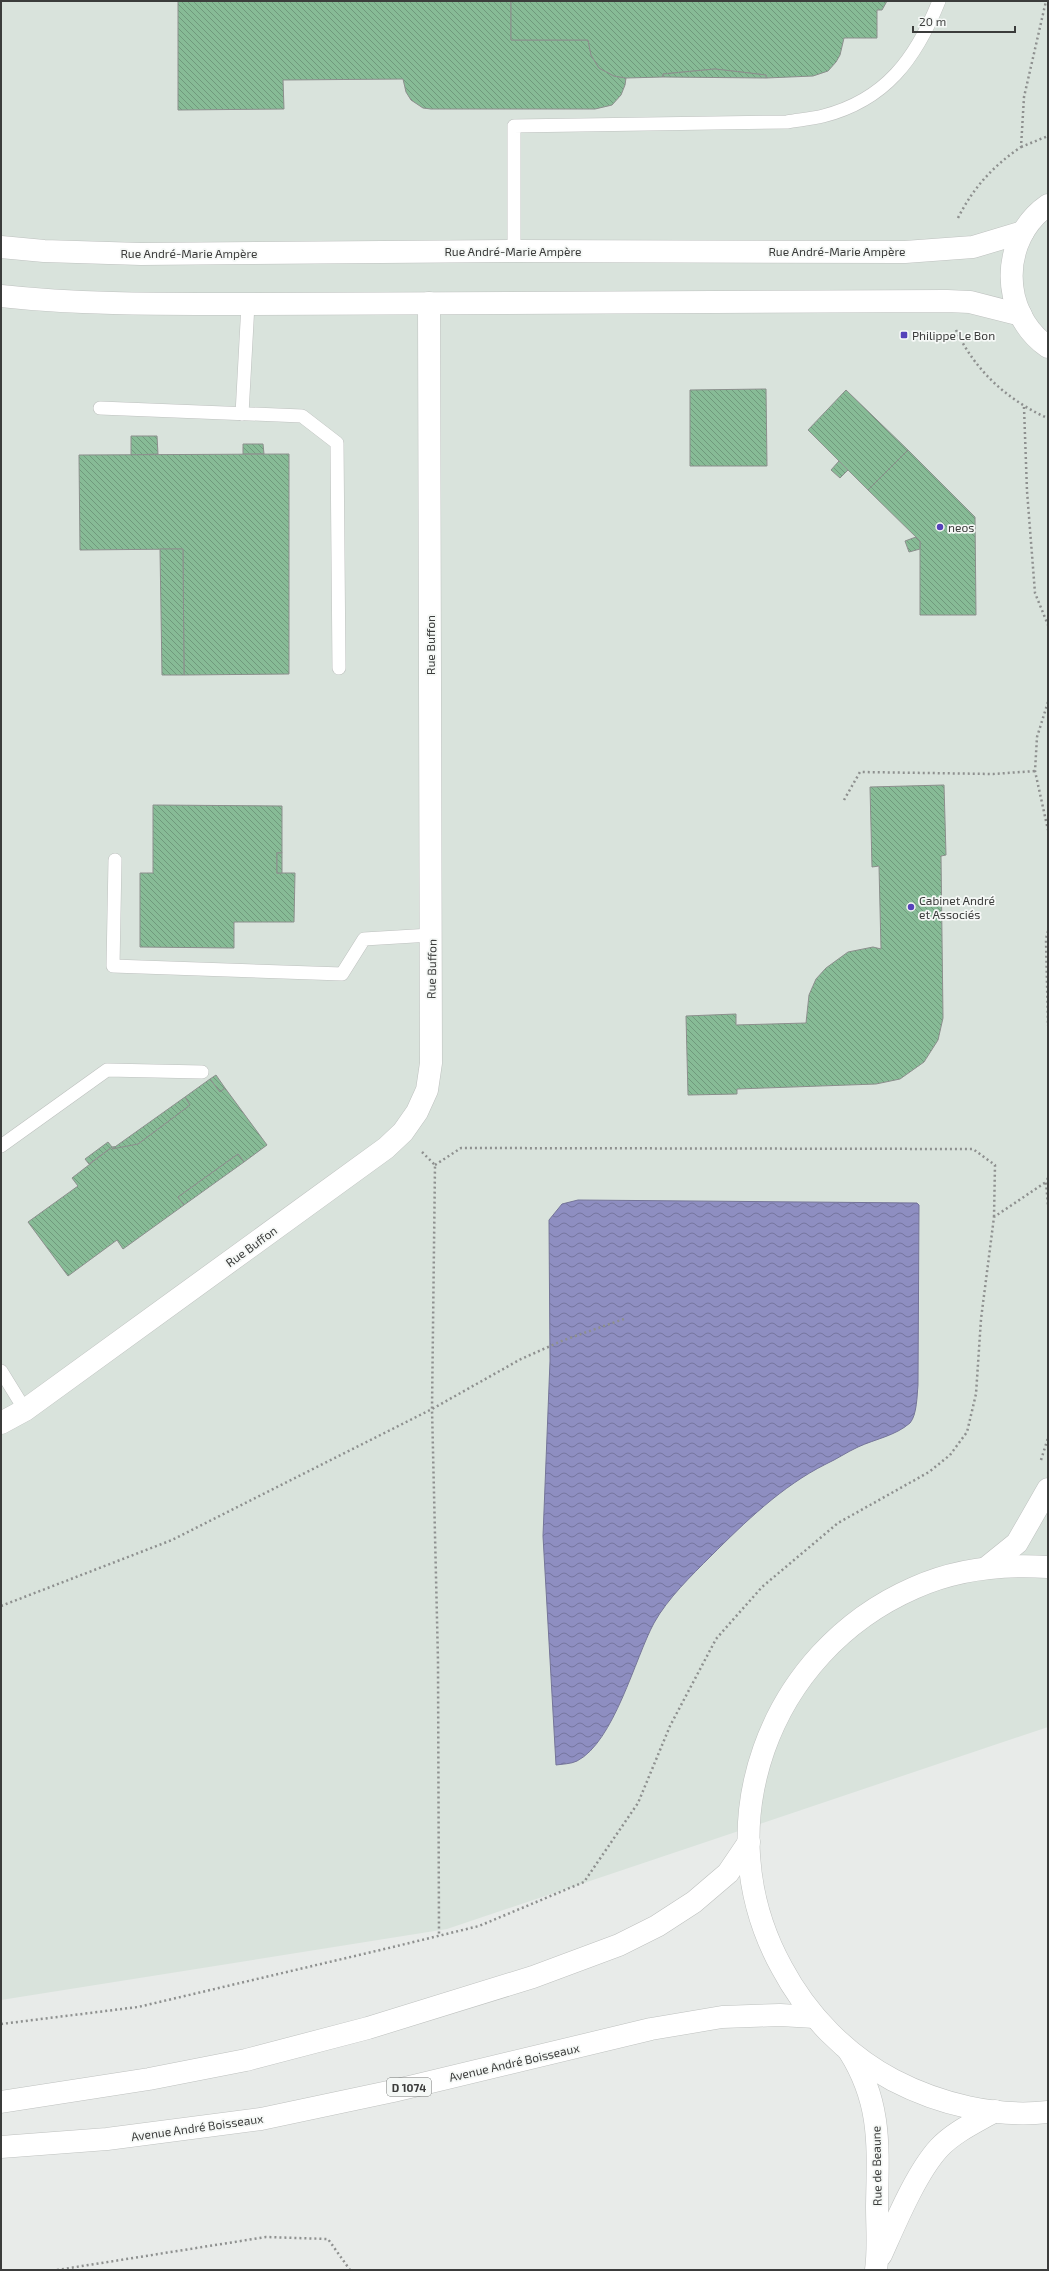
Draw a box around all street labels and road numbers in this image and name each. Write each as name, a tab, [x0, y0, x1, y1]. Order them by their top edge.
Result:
street label: Rue André-Marie Ampère	[444, 244, 582, 258]
street label: Rue André-Marie Ampère	[768, 244, 906, 258]
street label: Rue André-Marie Ampère	[120, 246, 258, 260]
street label: Rue Buffon	[423, 615, 437, 675]
street label: Rue Buffon	[423, 939, 439, 999]
street label: Rue Buffon	[223, 1223, 279, 1269]
street label: Avenue André Boisseaux	[447, 2040, 581, 2084]
road number: D 1074	[387, 2078, 431, 2096]
street label: Avenue André Boisseaux	[130, 2111, 265, 2143]
street label: Rue de Beaune	[868, 2126, 884, 2206]

